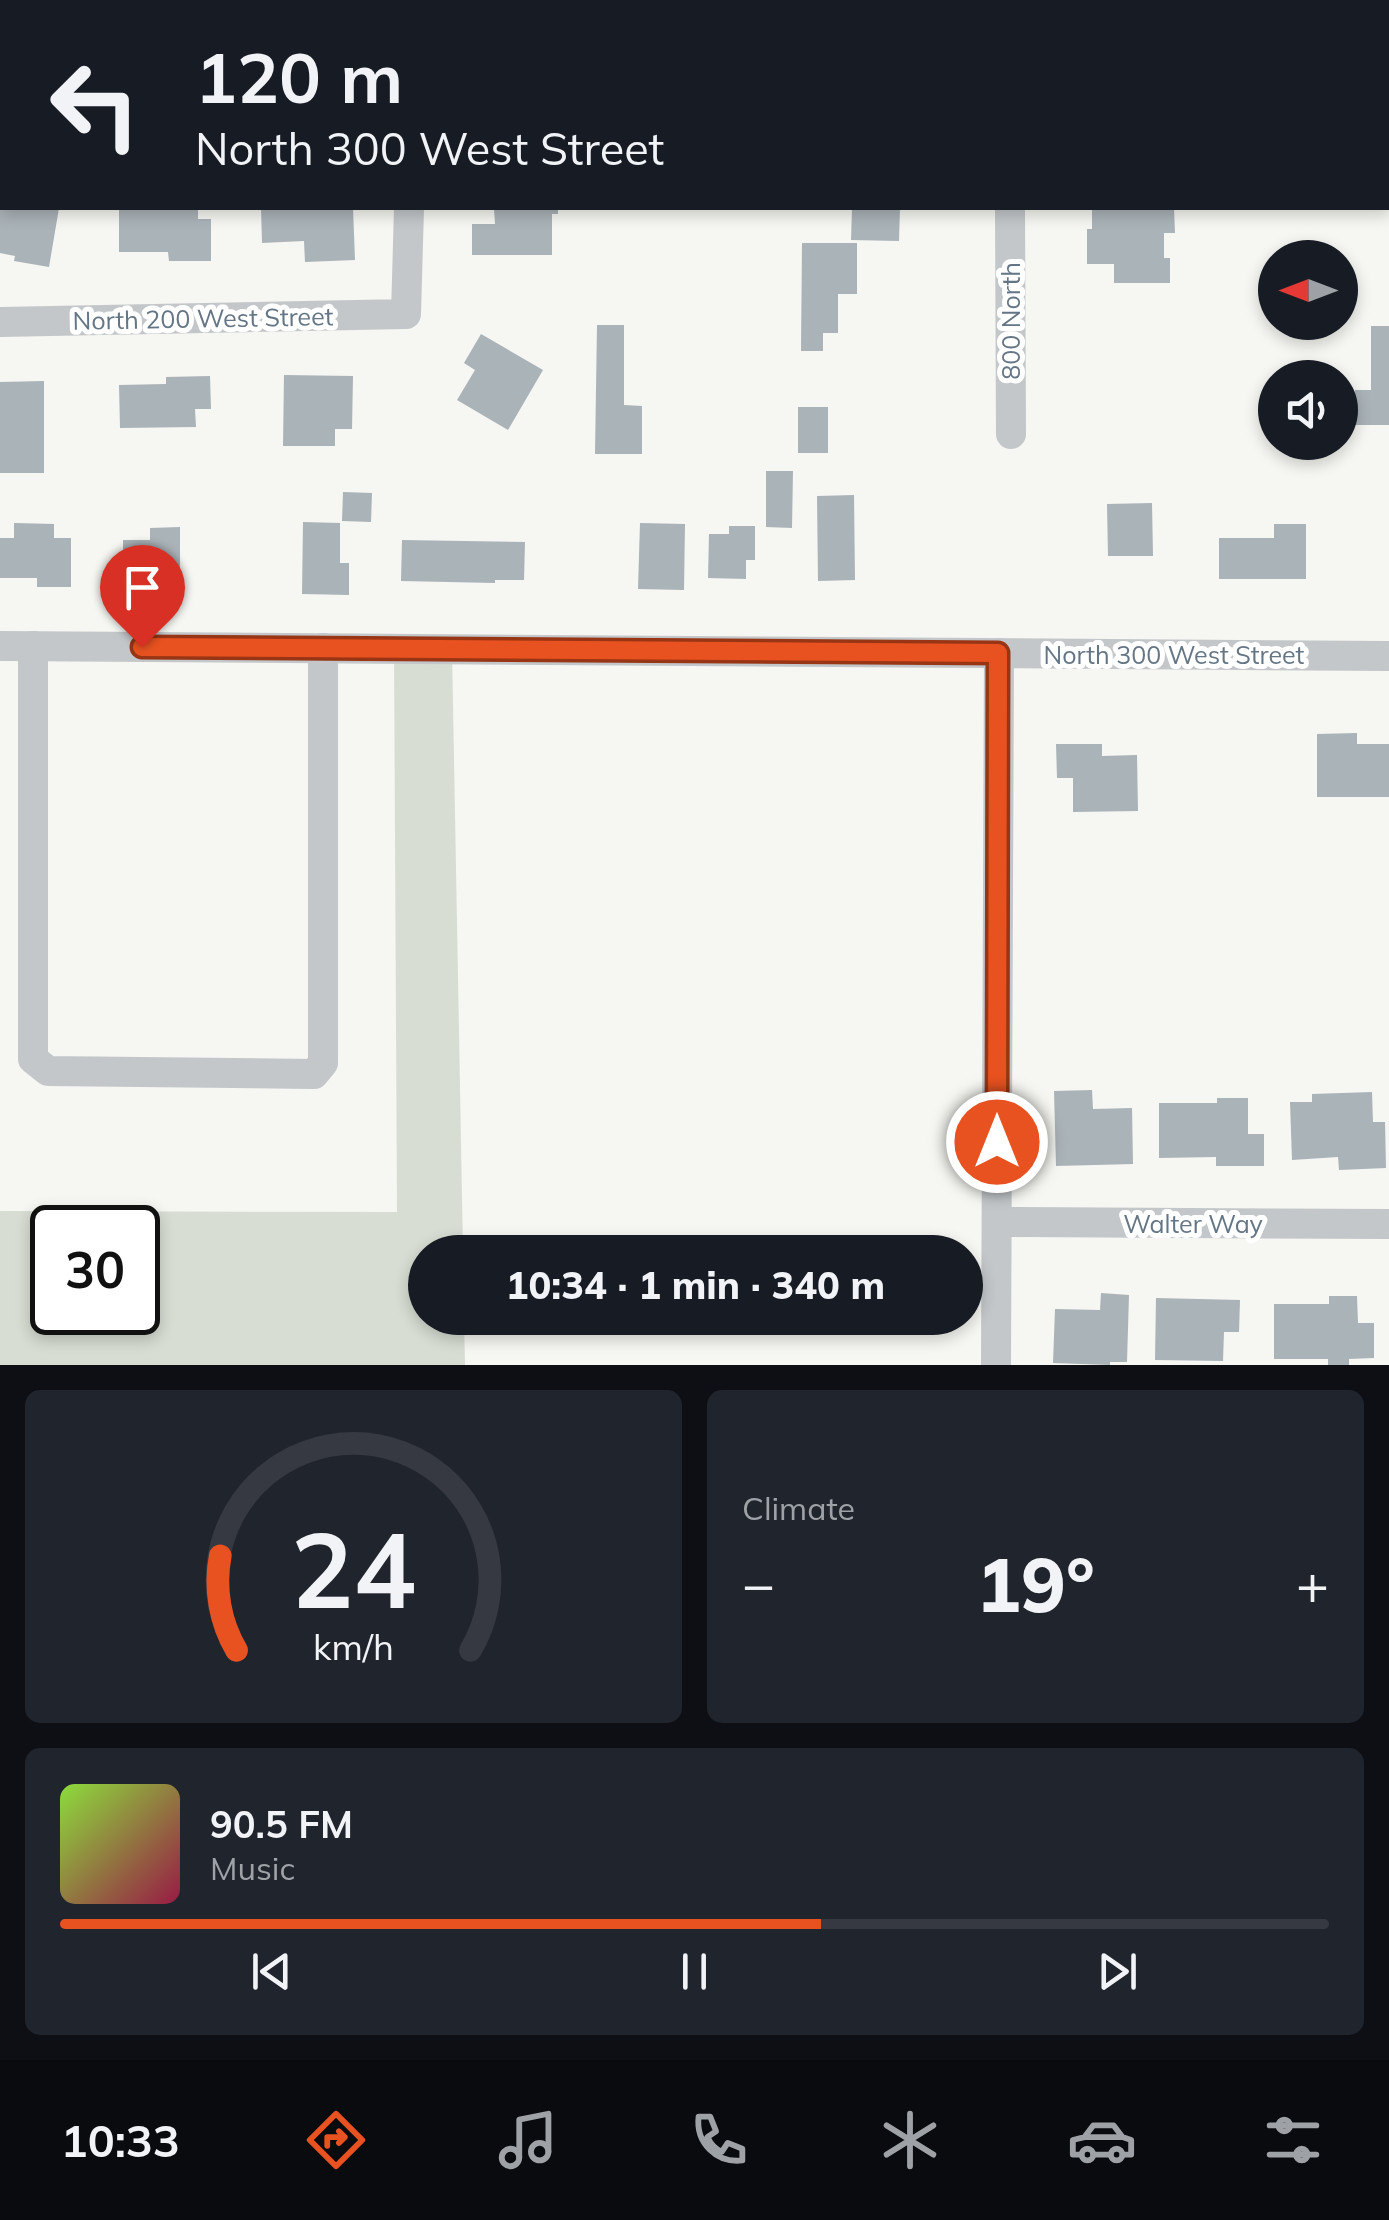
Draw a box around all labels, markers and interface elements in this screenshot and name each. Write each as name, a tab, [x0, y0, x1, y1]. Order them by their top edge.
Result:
text: 120 m	[195, 33, 403, 121]
icon: left	[30, 40, 160, 170]
text: North 300 West Street	[195, 120, 664, 176]
north arrow	[1258, 240, 1358, 340]
map controls	[1258, 240, 1358, 460]
street label: 800 North	[995, 262, 1026, 380]
street label: North 200 West Street	[72, 300, 334, 336]
button: sound	[1258, 360, 1358, 460]
pin	[100, 545, 185, 648]
icon: arrive	[115, 560, 170, 615]
street label: North 300 West Street	[1044, 639, 1305, 670]
position arrow	[945, 1090, 1049, 1194]
speed limit sign: 30	[30, 1205, 160, 1335]
street label: Walter Way	[1123, 1208, 1263, 1239]
text: 10:34 · 1 min · 340 m	[506, 1261, 885, 1309]
text: Climate	[742, 1488, 855, 1528]
text: 24	[291, 1503, 416, 1634]
text: 19°	[976, 1537, 1095, 1631]
text: −	[742, 1549, 775, 1618]
text: +	[1296, 1549, 1329, 1618]
text: km/h	[313, 1624, 394, 1669]
text: 90.5 FM	[210, 1800, 353, 1848]
text: Music	[210, 1848, 295, 1888]
icon: previous	[244, 1944, 299, 1999]
icon: pause	[667, 1944, 722, 1999]
icon: next	[1090, 1944, 1145, 1999]
icon: directions	[301, 2105, 371, 2175]
icon: music	[493, 2105, 563, 2175]
icon: phone	[684, 2105, 754, 2175]
icon: climate	[875, 2105, 945, 2175]
icon: car	[1067, 2105, 1137, 2175]
icon: filters	[1258, 2105, 1328, 2175]
text: 10:33	[61, 2112, 180, 2168]

